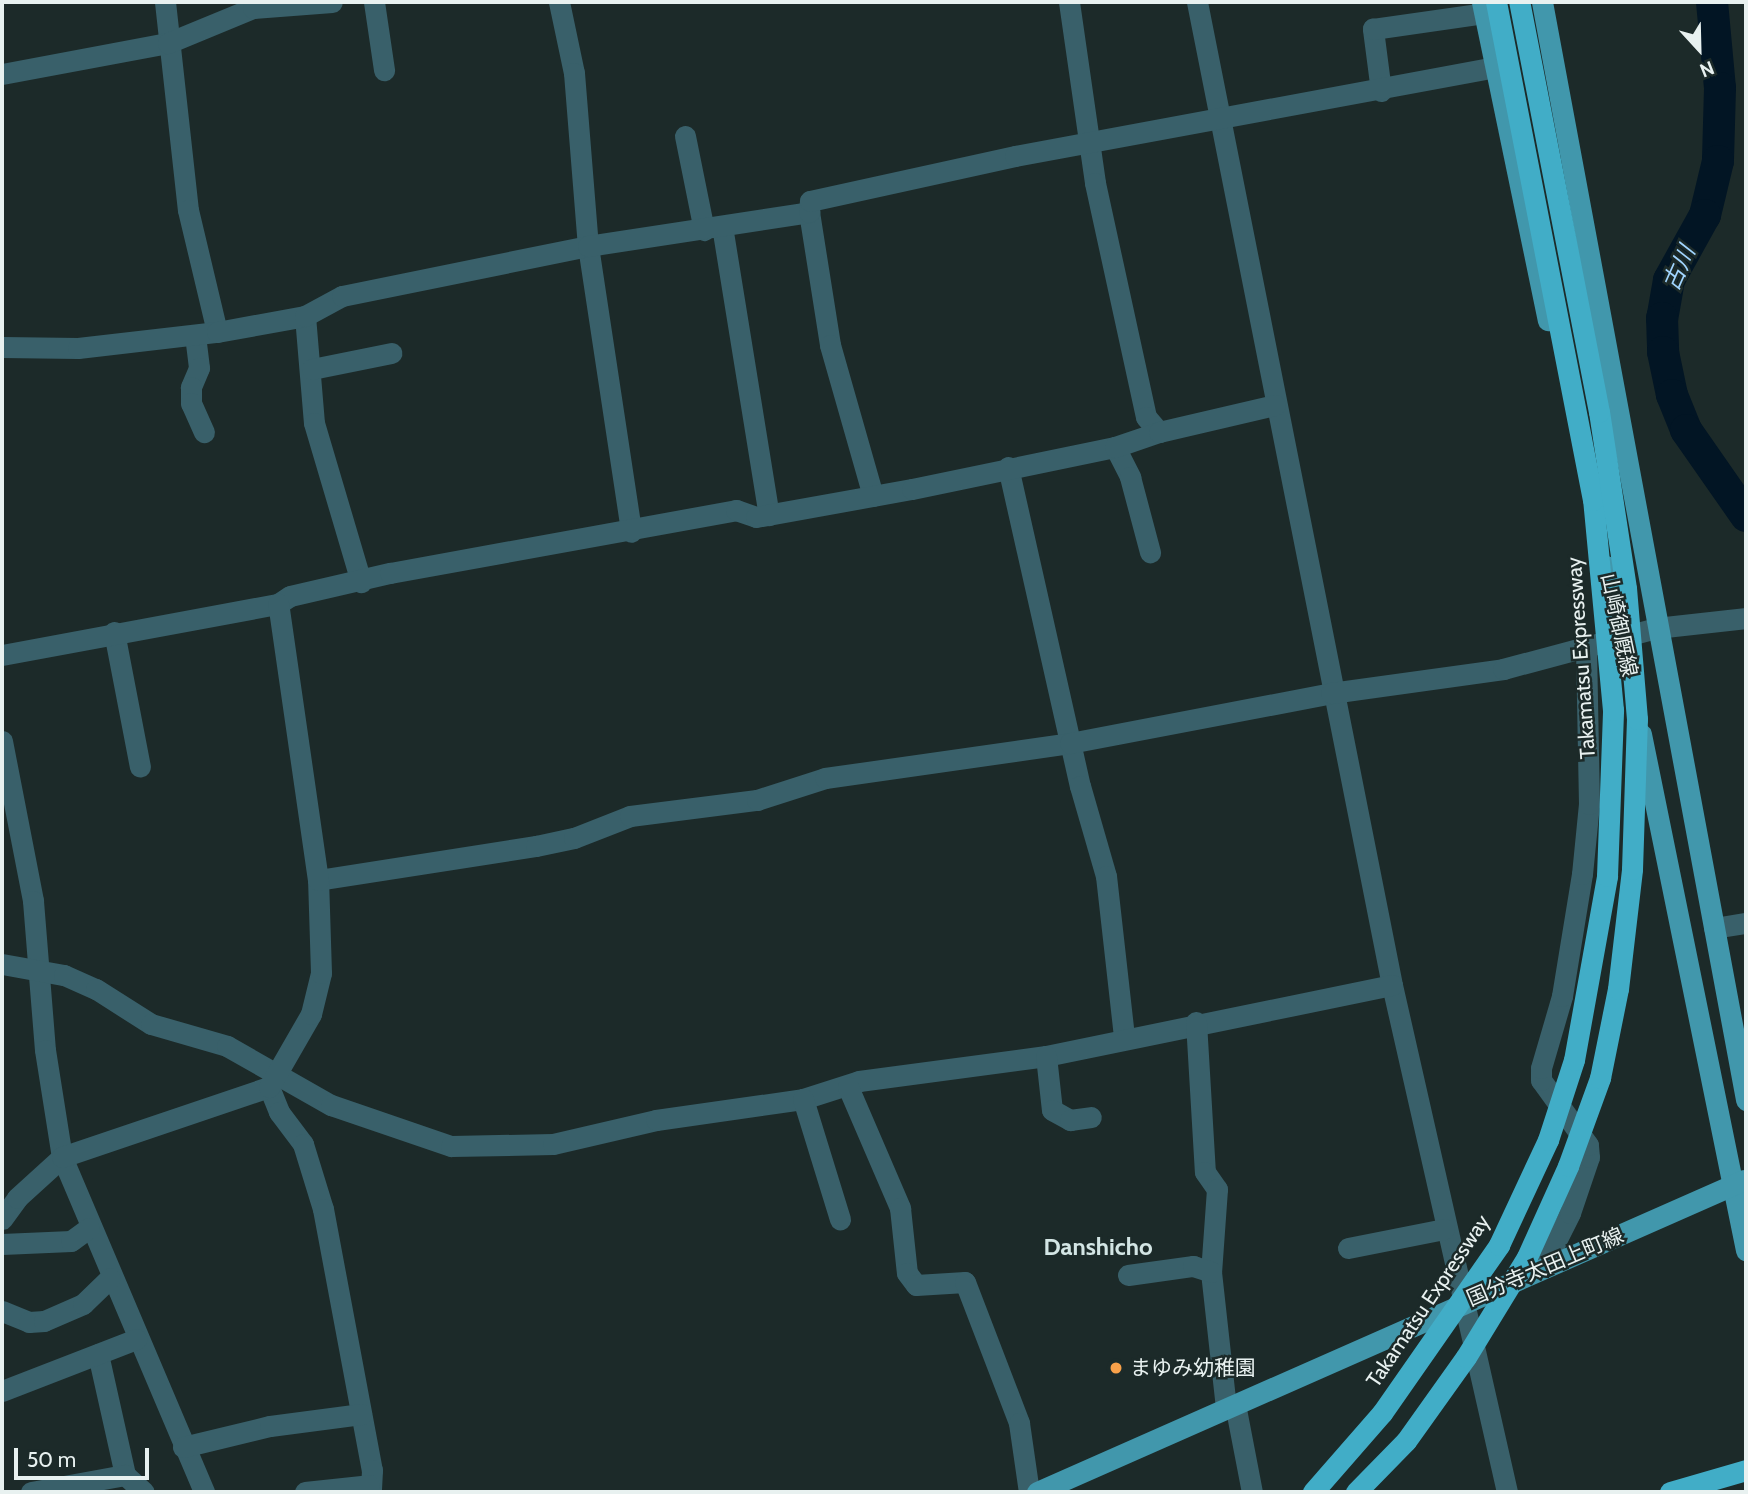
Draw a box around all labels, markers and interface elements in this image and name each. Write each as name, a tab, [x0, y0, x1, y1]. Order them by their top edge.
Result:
north arrow	[1664, 14, 1734, 84]
text: N	[1697, 56, 1718, 82]
water label: 古川	[1657, 241, 1701, 295]
street label: Takamatsu Expressway	[1561, 556, 1601, 760]
street label: 山崎御厩線	[1596, 571, 1642, 679]
street label: Takamatsu Expressway	[1361, 1210, 1495, 1392]
street label: 国分寺太田上町線	[1463, 1223, 1627, 1311]
district label: Danshicho	[1043, 1233, 1153, 1261]
place label: まゆみ幼稚園	[1130, 1355, 1256, 1381]
marker: まゆみ幼稚園	[1108, 1360, 1124, 1376]
scale bar	[18, 1434, 152, 1478]
text: 50 m	[27, 1447, 76, 1472]

